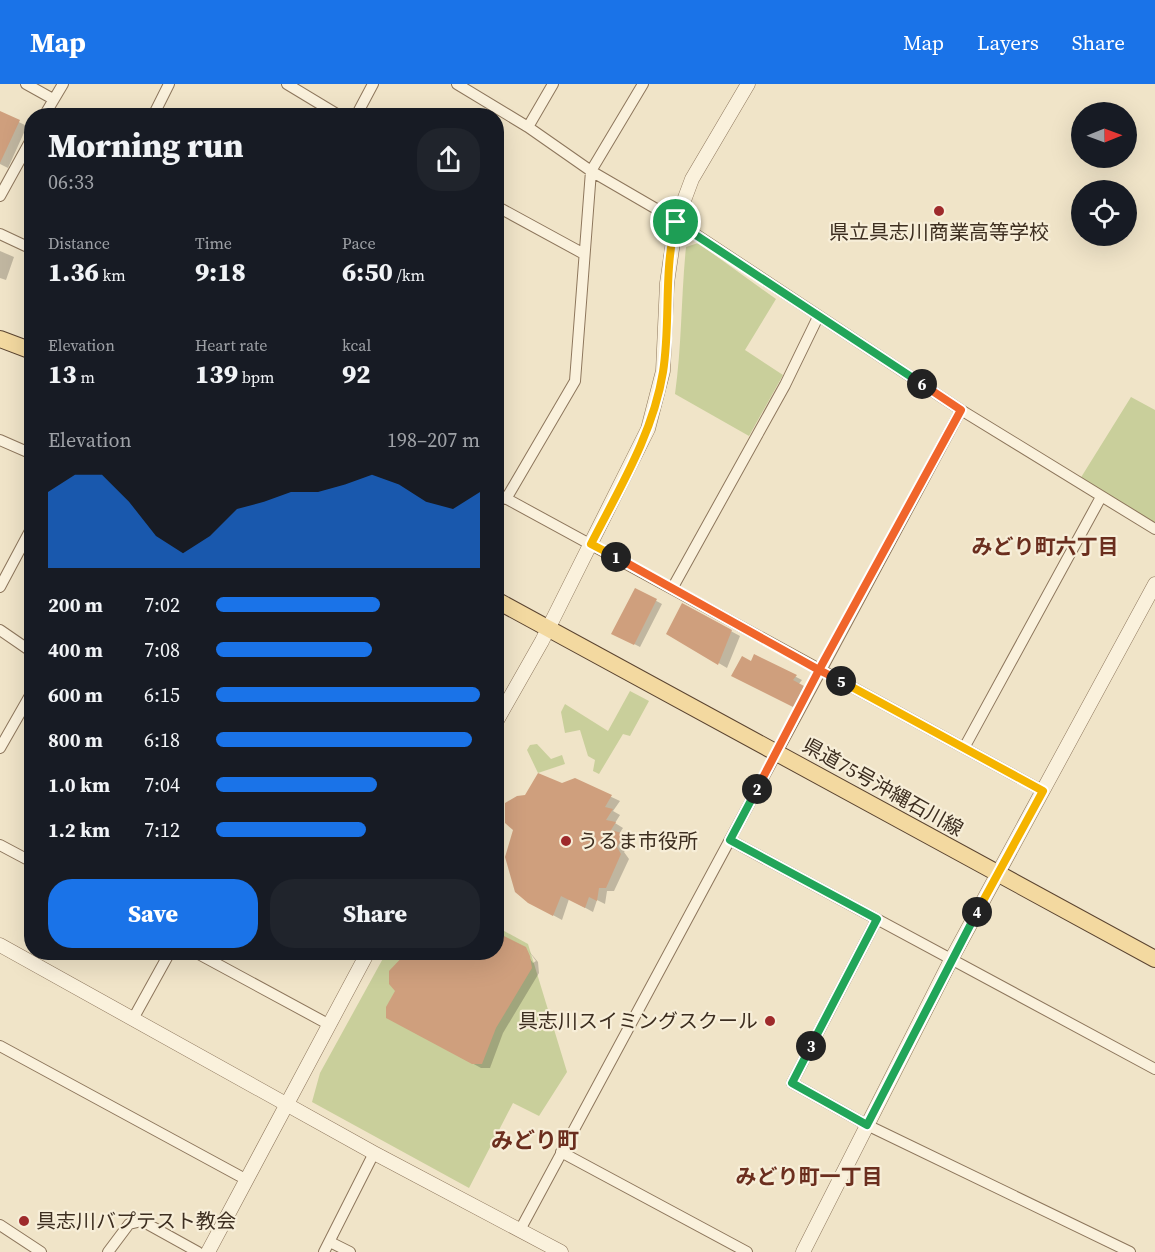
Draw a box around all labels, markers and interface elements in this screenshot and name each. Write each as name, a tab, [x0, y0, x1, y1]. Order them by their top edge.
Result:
text: Map	[30, 23, 86, 61]
text: Map	[903, 28, 944, 57]
text: Layers	[977, 28, 1039, 57]
text: Share	[1072, 28, 1125, 57]
north arrow	[1071, 102, 1137, 168]
map controls	[1071, 102, 1137, 246]
text: Morning run	[48, 123, 244, 168]
button: share	[417, 128, 480, 191]
text: 06:33	[48, 168, 94, 196]
button: locate	[1071, 180, 1137, 246]
pin	[650, 196, 701, 247]
marker: 県立具志川商業高等学校	[932, 204, 946, 218]
icon: arrive	[659, 205, 692, 238]
place label: 県立具志川商業高等学校	[829, 218, 1049, 246]
text: Distance	[48, 232, 110, 254]
text: Time	[195, 232, 232, 254]
text: Pace	[342, 232, 376, 254]
text: 1.36	[48, 254, 99, 290]
text: 9:18	[195, 254, 246, 290]
text: 6:50	[342, 254, 393, 290]
text: km	[99, 264, 126, 286]
text: /km	[393, 264, 425, 286]
text: Elevation	[48, 334, 115, 356]
text: Heart rate	[195, 334, 267, 356]
text: kcal	[342, 334, 371, 356]
text: 13	[48, 356, 77, 392]
text: 139	[195, 356, 238, 392]
text: 92	[342, 356, 371, 392]
text: m	[77, 366, 95, 388]
text: bpm	[238, 366, 275, 388]
pin: 6	[907, 369, 937, 399]
text: 6	[918, 373, 926, 395]
text: Elevation	[48, 426, 132, 454]
text: 198–207 m	[387, 426, 480, 454]
district label: みどり町六丁目	[972, 532, 1119, 561]
pin: 1	[601, 542, 631, 572]
text: 1	[612, 546, 620, 568]
text: 200 m	[48, 591, 103, 619]
text: 7:02	[144, 591, 180, 619]
text: 400 m	[48, 636, 103, 664]
text: 7:08	[144, 636, 180, 664]
pin: 5	[826, 666, 856, 696]
text: 5	[837, 670, 845, 692]
text: 600 m	[48, 681, 103, 709]
text: 6:15	[144, 681, 180, 709]
text: 800 m	[48, 726, 103, 754]
text: 6:18	[144, 726, 180, 754]
street label: 県道75号沖縄石川線	[797, 731, 969, 843]
text: 1.0 km	[48, 771, 110, 799]
text: 7:04	[144, 771, 180, 799]
pin: 2	[742, 774, 772, 804]
text: 2	[753, 778, 761, 800]
text: 1.2 km	[48, 816, 110, 844]
text: 7:12	[144, 816, 180, 844]
place label: うるま市役所	[578, 827, 698, 855]
marker: うるま市役所	[559, 834, 573, 848]
button: Save	[48, 879, 258, 948]
button: Share	[270, 879, 480, 948]
pin: 4	[962, 897, 992, 927]
text: 4	[973, 901, 981, 923]
place label: 具志川スイミングスクール	[518, 1007, 758, 1035]
marker: 具志川スイミングスクール	[763, 1014, 777, 1028]
pin: 3	[796, 1031, 826, 1061]
text: 3	[807, 1035, 815, 1057]
district label: みどり町	[491, 1125, 579, 1155]
district label: みどり町一丁目	[736, 1162, 883, 1191]
place label: 具志川バプテスト教会	[36, 1207, 236, 1235]
marker: 具志川バプテスト教会	[17, 1214, 31, 1228]

